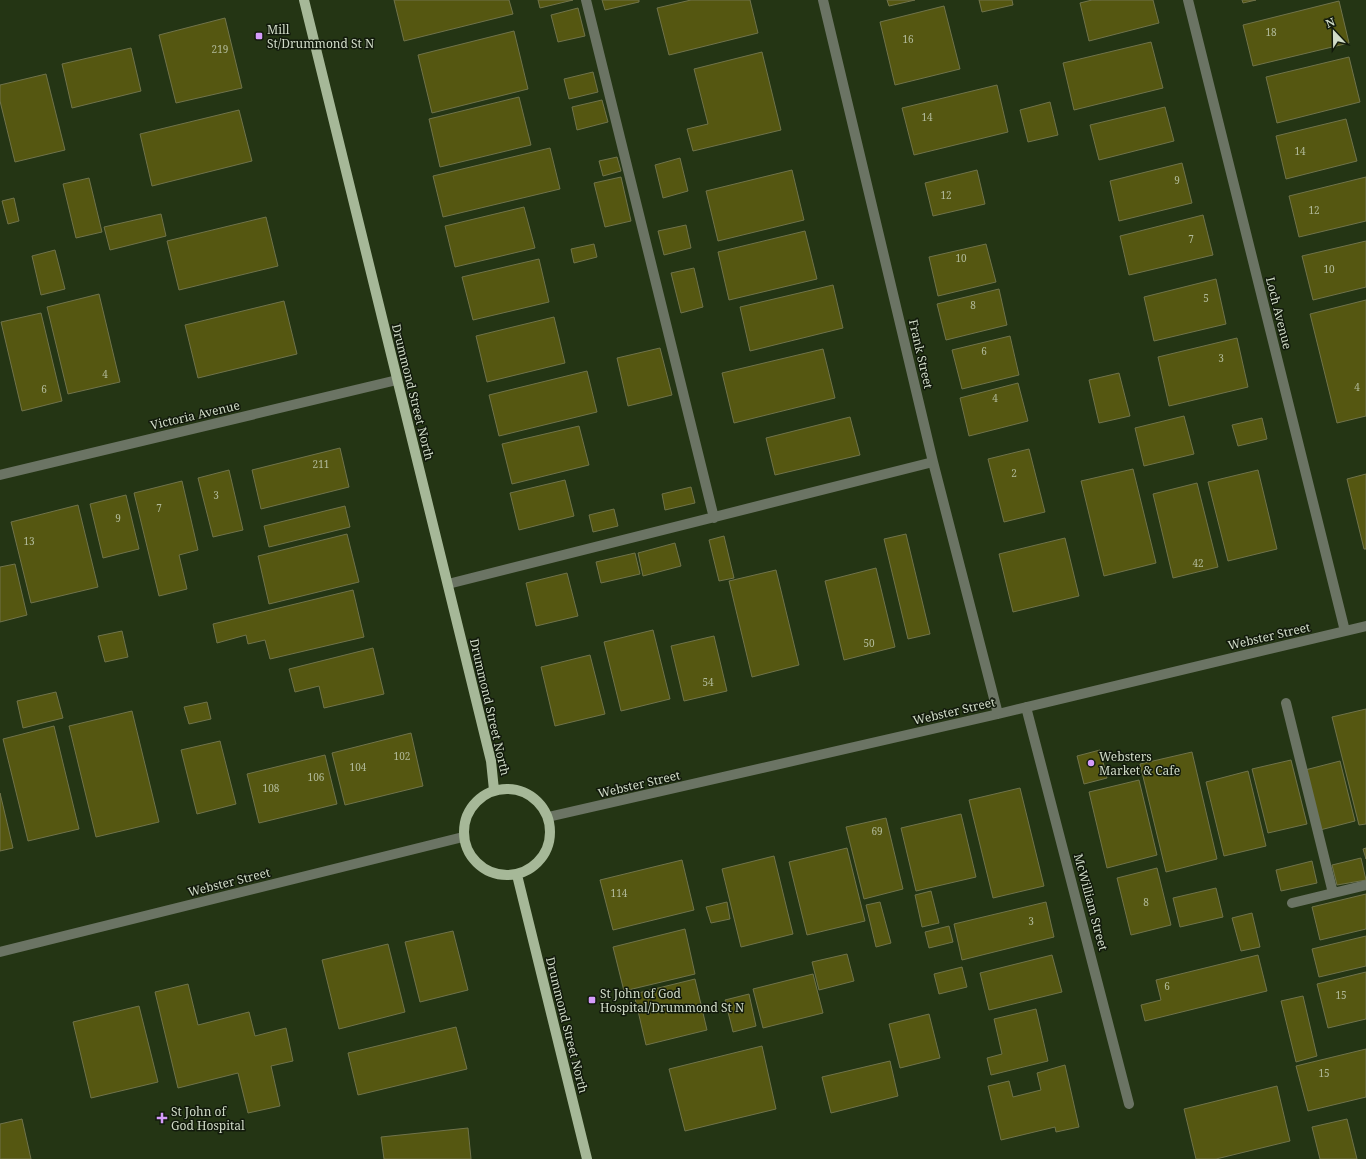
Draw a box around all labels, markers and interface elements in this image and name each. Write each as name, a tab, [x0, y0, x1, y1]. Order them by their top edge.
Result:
north arrow	[1314, 12, 1354, 52]
text: N	[1323, 14, 1337, 31]
place label: Mill St/Drummond St N	[267, 21, 374, 52]
house number: 18	[1265, 25, 1277, 39]
marker: Mill St/Drummond St N	[254, 31, 264, 41]
house number: 16	[902, 32, 914, 46]
house number: 219	[212, 42, 228, 56]
house number: 14	[921, 110, 933, 124]
house number: 14	[1294, 144, 1306, 158]
house number: 9	[1174, 173, 1180, 187]
house number: 12	[940, 188, 952, 202]
house number: 12	[1308, 203, 1320, 217]
house number: 7	[1188, 232, 1194, 246]
house number: 10	[955, 251, 967, 265]
house number: 10	[1323, 262, 1335, 276]
street label: Loch Avenue	[1262, 275, 1296, 351]
house number: 5	[1203, 291, 1209, 305]
house number: 8	[970, 298, 976, 312]
street label: Frank Street	[905, 318, 937, 390]
street label: Drummond Street North	[388, 322, 438, 462]
house number: 6	[981, 344, 987, 358]
house number: 3	[1218, 351, 1224, 365]
house number: 4	[102, 367, 108, 381]
house number: 4	[1354, 380, 1360, 394]
house number: 6	[41, 382, 47, 396]
house number: 4	[992, 391, 998, 405]
street label: Victoria Avenue	[149, 396, 241, 434]
house number: 211	[313, 457, 329, 471]
house number: 2	[1011, 466, 1017, 480]
house number: 3	[213, 488, 219, 502]
house number: 7	[156, 501, 162, 515]
house number: 9	[115, 511, 121, 525]
house number: 13	[23, 534, 35, 548]
house number: 42	[1192, 556, 1204, 570]
street label: Webster Street	[1226, 618, 1312, 654]
house number: 50	[863, 636, 875, 650]
street label: Drummond Street North	[466, 637, 514, 777]
house number: 54	[702, 675, 714, 689]
street label: Webster Street	[911, 693, 997, 729]
place label: Websters Market & Cafe	[1099, 748, 1180, 779]
house number: 102	[394, 749, 410, 763]
marker: Websters Market & Cafe	[1086, 758, 1096, 768]
house number: 104	[350, 760, 367, 774]
street label: Webster Street	[596, 766, 682, 802]
house number: 106	[308, 770, 325, 784]
house number: 108	[263, 781, 280, 795]
house number: 69	[871, 824, 883, 838]
street label: McWilliam Street	[1070, 852, 1112, 952]
street label: Webster Street	[186, 864, 272, 900]
house number: 114	[611, 886, 628, 900]
house number: 8	[1143, 895, 1149, 909]
house number: 3	[1028, 914, 1034, 928]
street label: Drummond Street North	[542, 955, 592, 1095]
house number: 6	[1164, 979, 1170, 993]
place label: St John of God Hospital/Drummond St N	[600, 985, 744, 1016]
house number: 15	[1335, 988, 1347, 1002]
marker: St John of God Hospital/Drummond St N	[587, 995, 597, 1005]
house number: 15	[1318, 1066, 1330, 1080]
place label: St John of God Hospital	[171, 1103, 245, 1134]
marker: St John of God Hospital	[156, 1112, 168, 1124]

